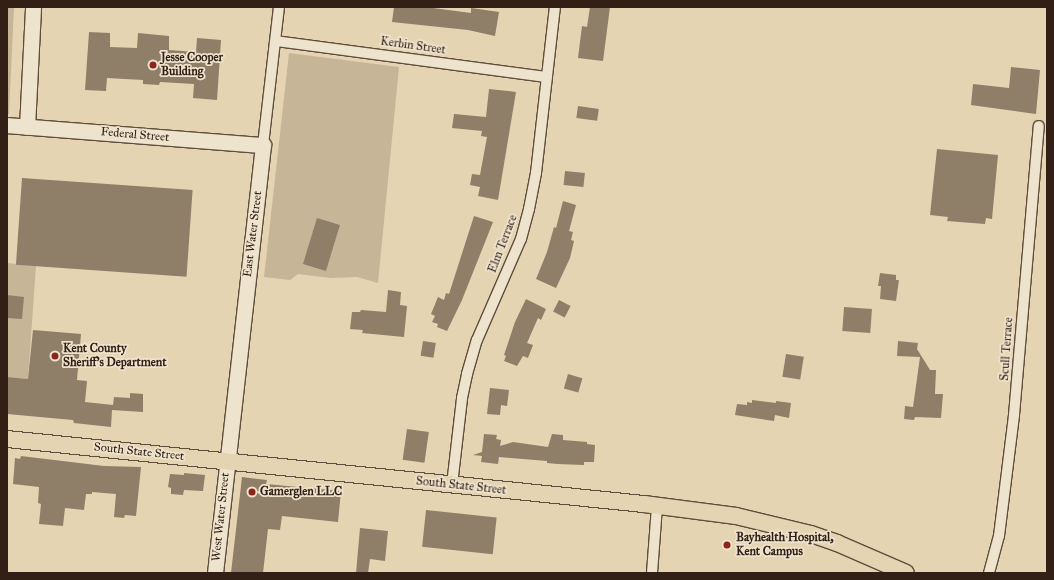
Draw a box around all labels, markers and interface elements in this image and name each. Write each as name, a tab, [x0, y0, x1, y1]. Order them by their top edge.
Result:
street label: Kerbin Street	[379, 34, 447, 58]
place label: Jesse Cooper Building	[161, 51, 223, 79]
marker: Jesse Cooper Building	[148, 60, 158, 70]
street label: Federal Street	[100, 125, 170, 145]
street label: East Water Street	[241, 190, 265, 278]
street label: Elm Terrace	[485, 213, 521, 275]
street label: Scull Terrace	[998, 317, 1016, 381]
place label: Kent County Sheriff's Department	[63, 342, 166, 370]
marker: Kent County Sheriff's Department	[50, 351, 60, 361]
street label: South State Street	[93, 440, 185, 464]
street label: West Water Street	[209, 472, 233, 562]
street label: South State Street	[415, 474, 507, 498]
place label: Gamerglen LLC	[260, 485, 342, 499]
marker: Gamerglen LLC	[247, 487, 257, 497]
place label: Bayhealth Hospital, Kent Campus	[736, 531, 834, 559]
marker: Bayhealth Hospital, Kent Campus	[721, 539, 733, 551]

